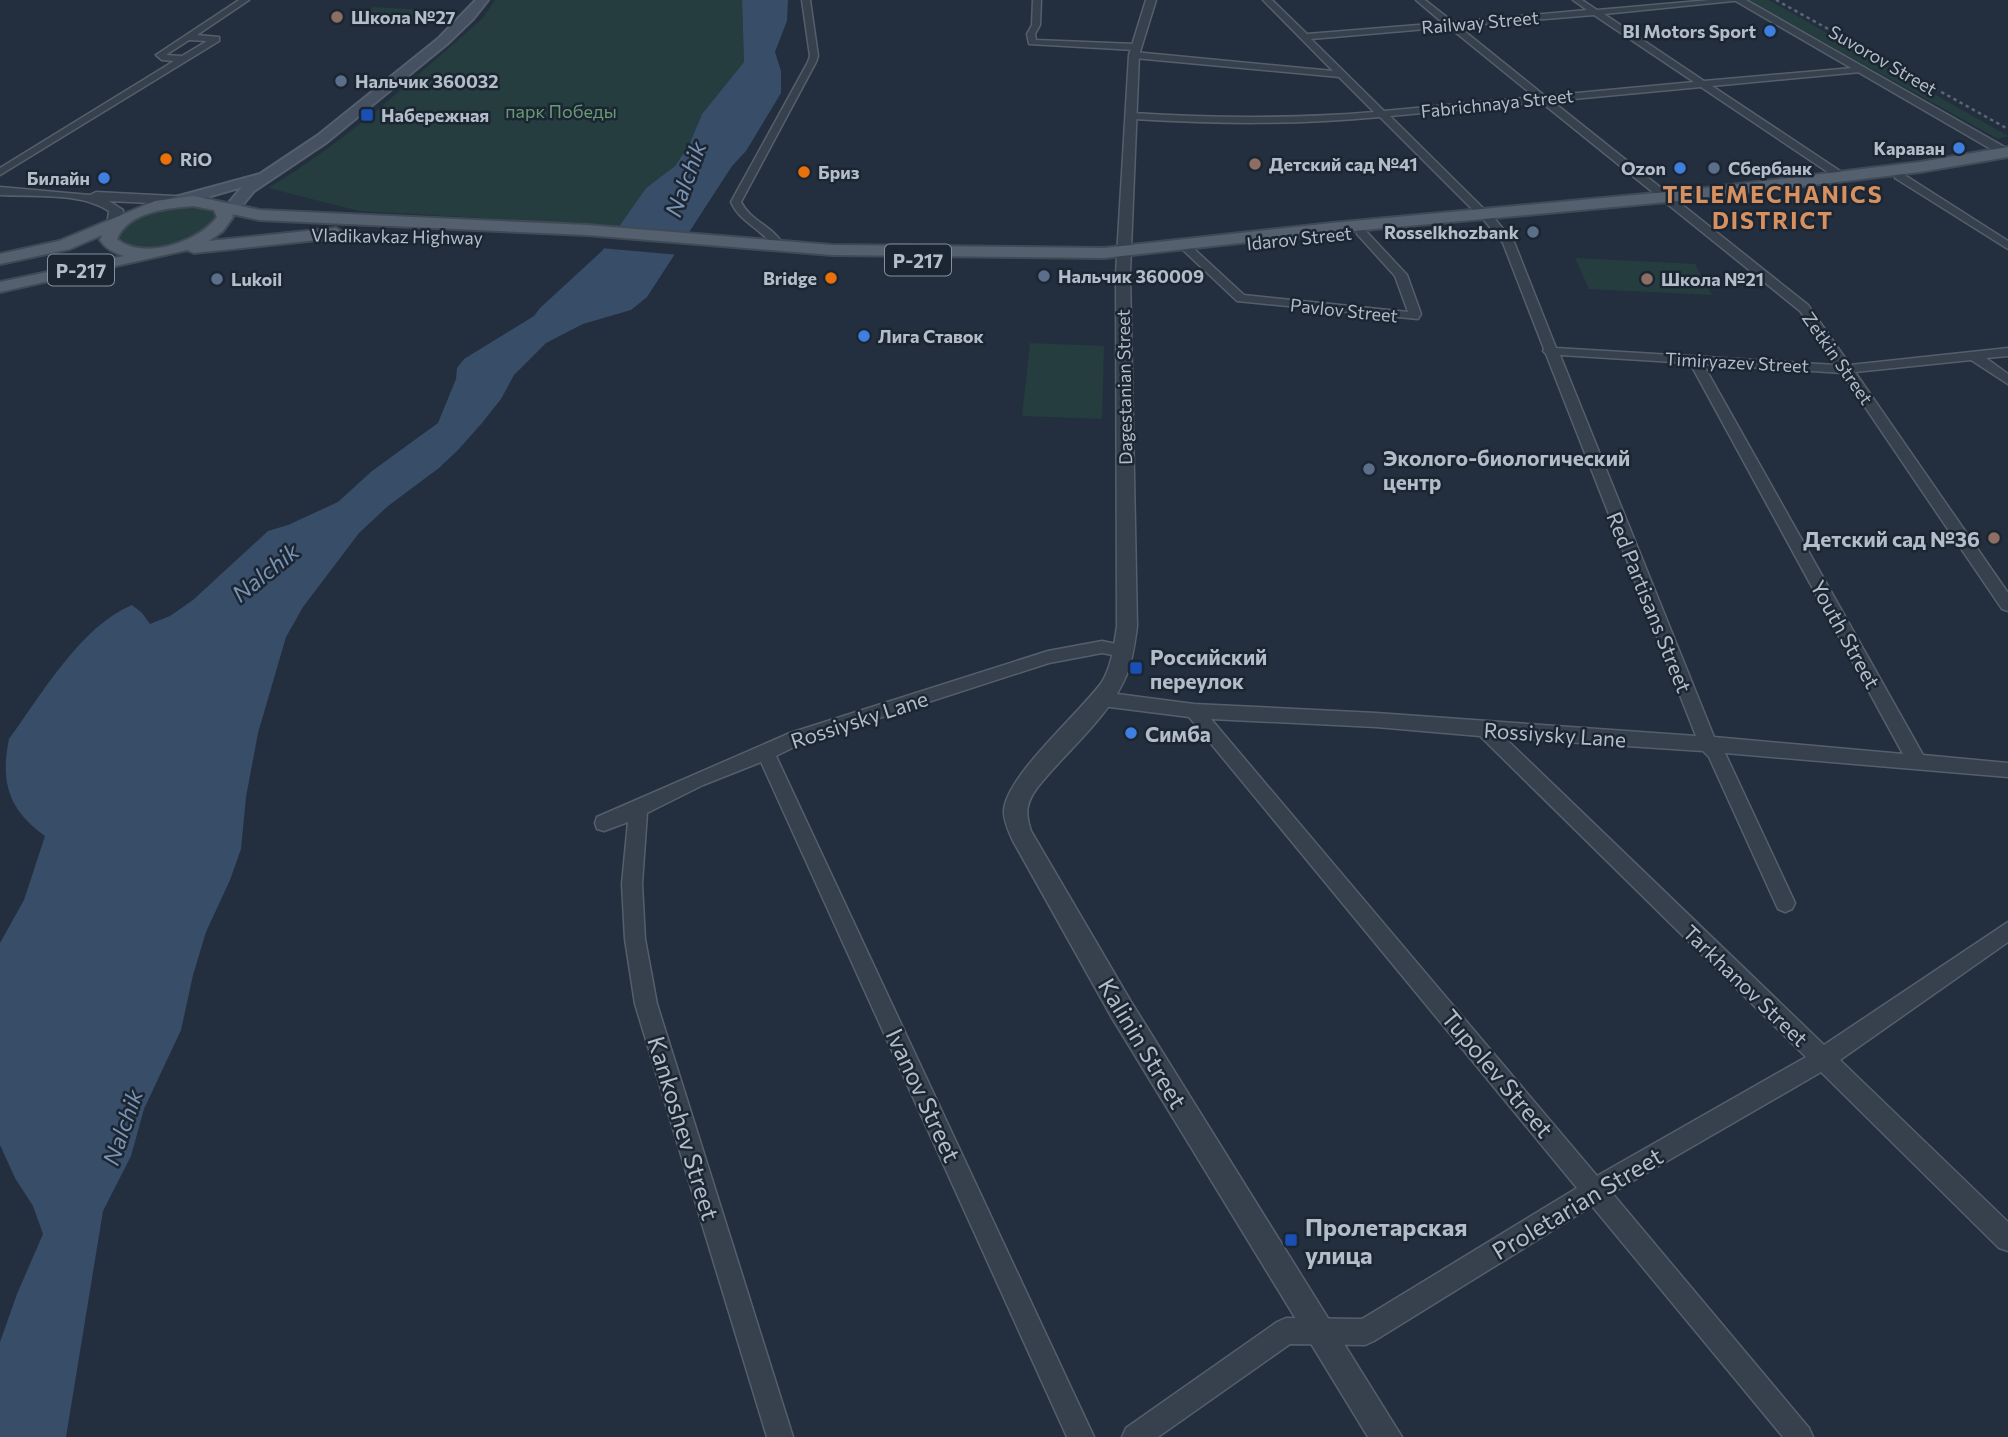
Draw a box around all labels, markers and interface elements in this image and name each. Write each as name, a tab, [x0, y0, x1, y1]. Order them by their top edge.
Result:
place label: Школа №27	[351, 6, 456, 28]
street label: Railway Street	[1420, 6, 1540, 38]
marker: Школа №27	[329, 9, 345, 25]
place label: BI Motors Sport	[1623, 20, 1756, 42]
street label: Suvorov Street	[1825, 20, 1941, 100]
marker: BI Motors Sport	[1762, 23, 1778, 39]
place label: Нальчик 360032	[355, 70, 498, 92]
marker: Нальчик 360032	[333, 73, 349, 89]
street label: Fabrichnaya Street	[1420, 84, 1574, 122]
park label: парк Победы	[505, 100, 617, 122]
place label: Набережная	[381, 104, 489, 126]
marker: Набережная	[359, 107, 375, 123]
water label: Nalchik	[658, 137, 712, 221]
place label: Караван	[1873, 137, 1945, 159]
marker: Караван	[1951, 140, 1967, 156]
place label: RiO	[180, 148, 212, 170]
marker: RiO	[158, 151, 174, 167]
place label: Детский сад №41	[1269, 153, 1418, 175]
marker: Детский сад №41	[1247, 156, 1263, 172]
place label: Ozon	[1621, 157, 1666, 179]
place label: Сбербанк	[1728, 157, 1813, 179]
marker: Ozon	[1672, 160, 1688, 176]
marker: Сбербанк	[1706, 160, 1722, 176]
place label: Бриз	[818, 161, 860, 183]
marker: Бриз	[796, 164, 812, 180]
place label: Билайн	[27, 167, 90, 189]
marker: Билайн	[96, 170, 112, 186]
district label: TELEMECHANICS DISTRICT	[1662, 180, 1884, 234]
place label: Rosselkhozbank	[1384, 221, 1520, 243]
street label: Idarov Street	[1245, 222, 1353, 254]
street label: Vladikavkaz Highway	[311, 224, 483, 248]
marker: Rosselkhozbank	[1525, 224, 1541, 240]
road number: Р-217	[885, 244, 951, 276]
road number: Р-217	[48, 254, 114, 286]
place label: Нальчик 360009	[1058, 265, 1204, 287]
place label: Bridge	[763, 267, 817, 289]
place label: Lukoil	[231, 268, 282, 290]
marker: Нальчик 360009	[1036, 268, 1052, 284]
place label: Школа №21	[1661, 268, 1764, 290]
marker: Bridge	[823, 270, 839, 286]
marker: Lukoil	[209, 271, 225, 287]
marker: Школа №21	[1639, 271, 1655, 287]
street label: Pavlov Street	[1289, 293, 1399, 327]
street label: Zetkin Street	[1798, 308, 1878, 408]
street label: Dagestanian Street	[1112, 309, 1136, 465]
place label: Лига Ставок	[878, 325, 985, 347]
marker: Лига Ставок	[856, 328, 872, 344]
street label: Timiryazev Street	[1665, 347, 1809, 377]
place label: Эколого-биологический центр	[1383, 445, 1630, 494]
marker: Эколого-биологический центр	[1361, 461, 1377, 477]
street label: Red Partisans Street	[1602, 508, 1698, 696]
place label: Детский сад №36	[1803, 526, 1980, 551]
marker: Детский сад №36	[1986, 530, 2002, 546]
water label: Nalchik	[226, 536, 305, 607]
street label: Youth Street	[1806, 575, 1886, 693]
place label: Российский переулок	[1150, 644, 1267, 693]
marker: Российский переулок	[1128, 660, 1144, 676]
street label: Rossiysky Lane	[787, 685, 931, 753]
street label: Rossiysky Lane	[1483, 717, 1627, 751]
place label: Симба	[1145, 721, 1211, 746]
marker: Симба	[1123, 725, 1139, 741]
street label: Tarkhanov Street	[1678, 919, 1814, 1051]
street label: Kalinin Street	[1093, 973, 1193, 1114]
street label: Tupolev Street	[1436, 1003, 1560, 1143]
street label: Ivanov Street	[880, 1024, 968, 1166]
street label: Kankoshev Street	[642, 1033, 726, 1224]
water label: Nalchik	[96, 1085, 148, 1169]
street label: Proletarian Street	[1486, 1141, 1668, 1265]
place label: Пролетарская улица	[1305, 1212, 1468, 1269]
marker: Пролетарская улица	[1283, 1232, 1299, 1248]

